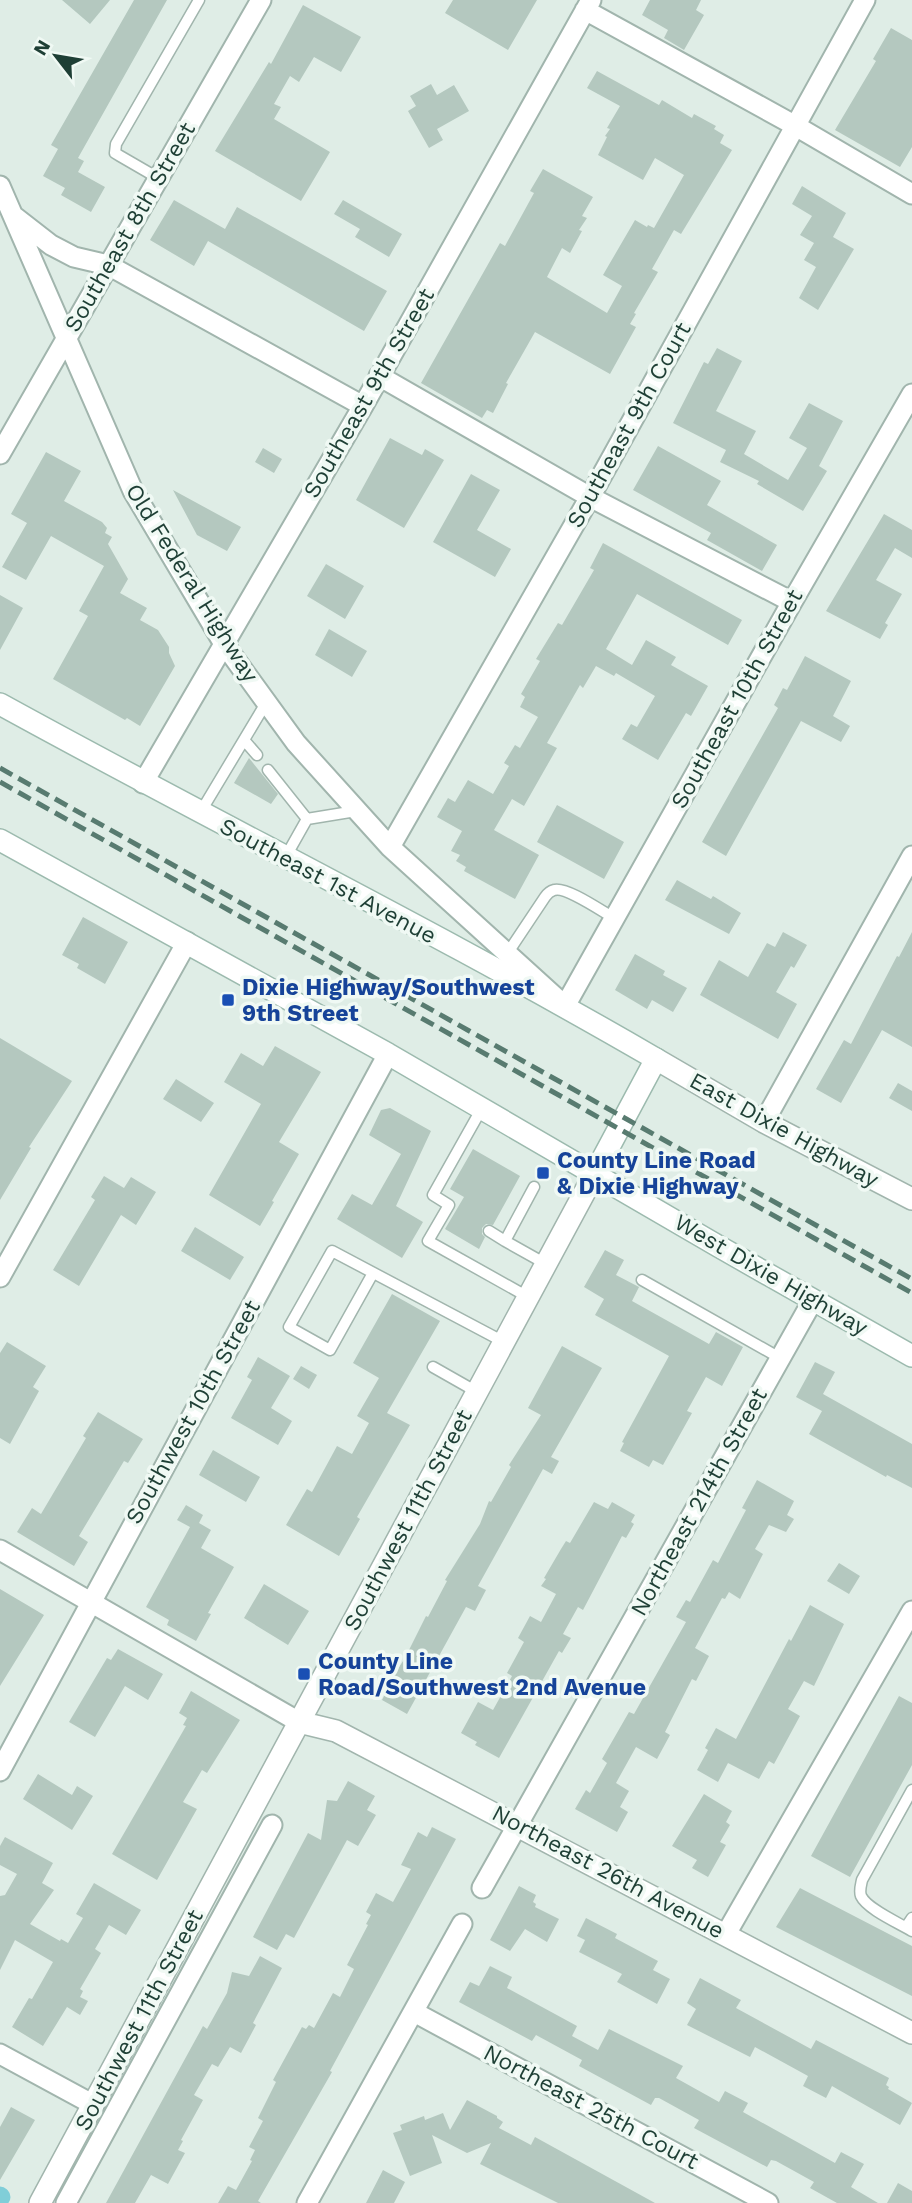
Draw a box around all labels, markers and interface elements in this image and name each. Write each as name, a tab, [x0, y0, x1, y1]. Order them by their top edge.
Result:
north arrow	[21, 21, 91, 91]
text: N	[28, 36, 55, 59]
street label: Southeast 8th Street	[59, 117, 201, 337]
street label: Southeast 9th Street	[298, 283, 440, 503]
street label: Southeast 9th Court	[561, 317, 697, 532]
street label: Old Federal Highway	[120, 479, 264, 687]
street label: Southeast 10th Street	[665, 584, 809, 813]
street label: Southeast 1st Avenue	[215, 812, 441, 950]
place label: Dixie Highway/Southwest 9th Street	[242, 974, 535, 1027]
marker: Dixie Highway/Southwest 9th Street	[220, 992, 236, 1008]
street label: East Dixie Highway	[685, 1067, 883, 1193]
place label: County Line Road & Dixie Highway	[557, 1147, 756, 1200]
marker: County Line Road & Dixie Highway	[535, 1165, 551, 1181]
street label: West Dixie Highway	[670, 1209, 873, 1341]
street label: Southwest 10th Street	[120, 1295, 266, 1529]
street label: Northeast 214th Street	[625, 1383, 773, 1621]
street label: Southwest 11th Street	[338, 1404, 478, 1635]
place label: County Line Road/Southwest 2nd Avenue	[318, 1648, 646, 1701]
marker: County Line Road/Southwest 2nd Avenue	[296, 1666, 312, 1682]
street label: Northeast 26th Avenue	[488, 1799, 728, 1945]
street label: Southwest 11th Street	[69, 1904, 209, 2135]
street label: Northeast 25th Court	[479, 2039, 703, 2175]

